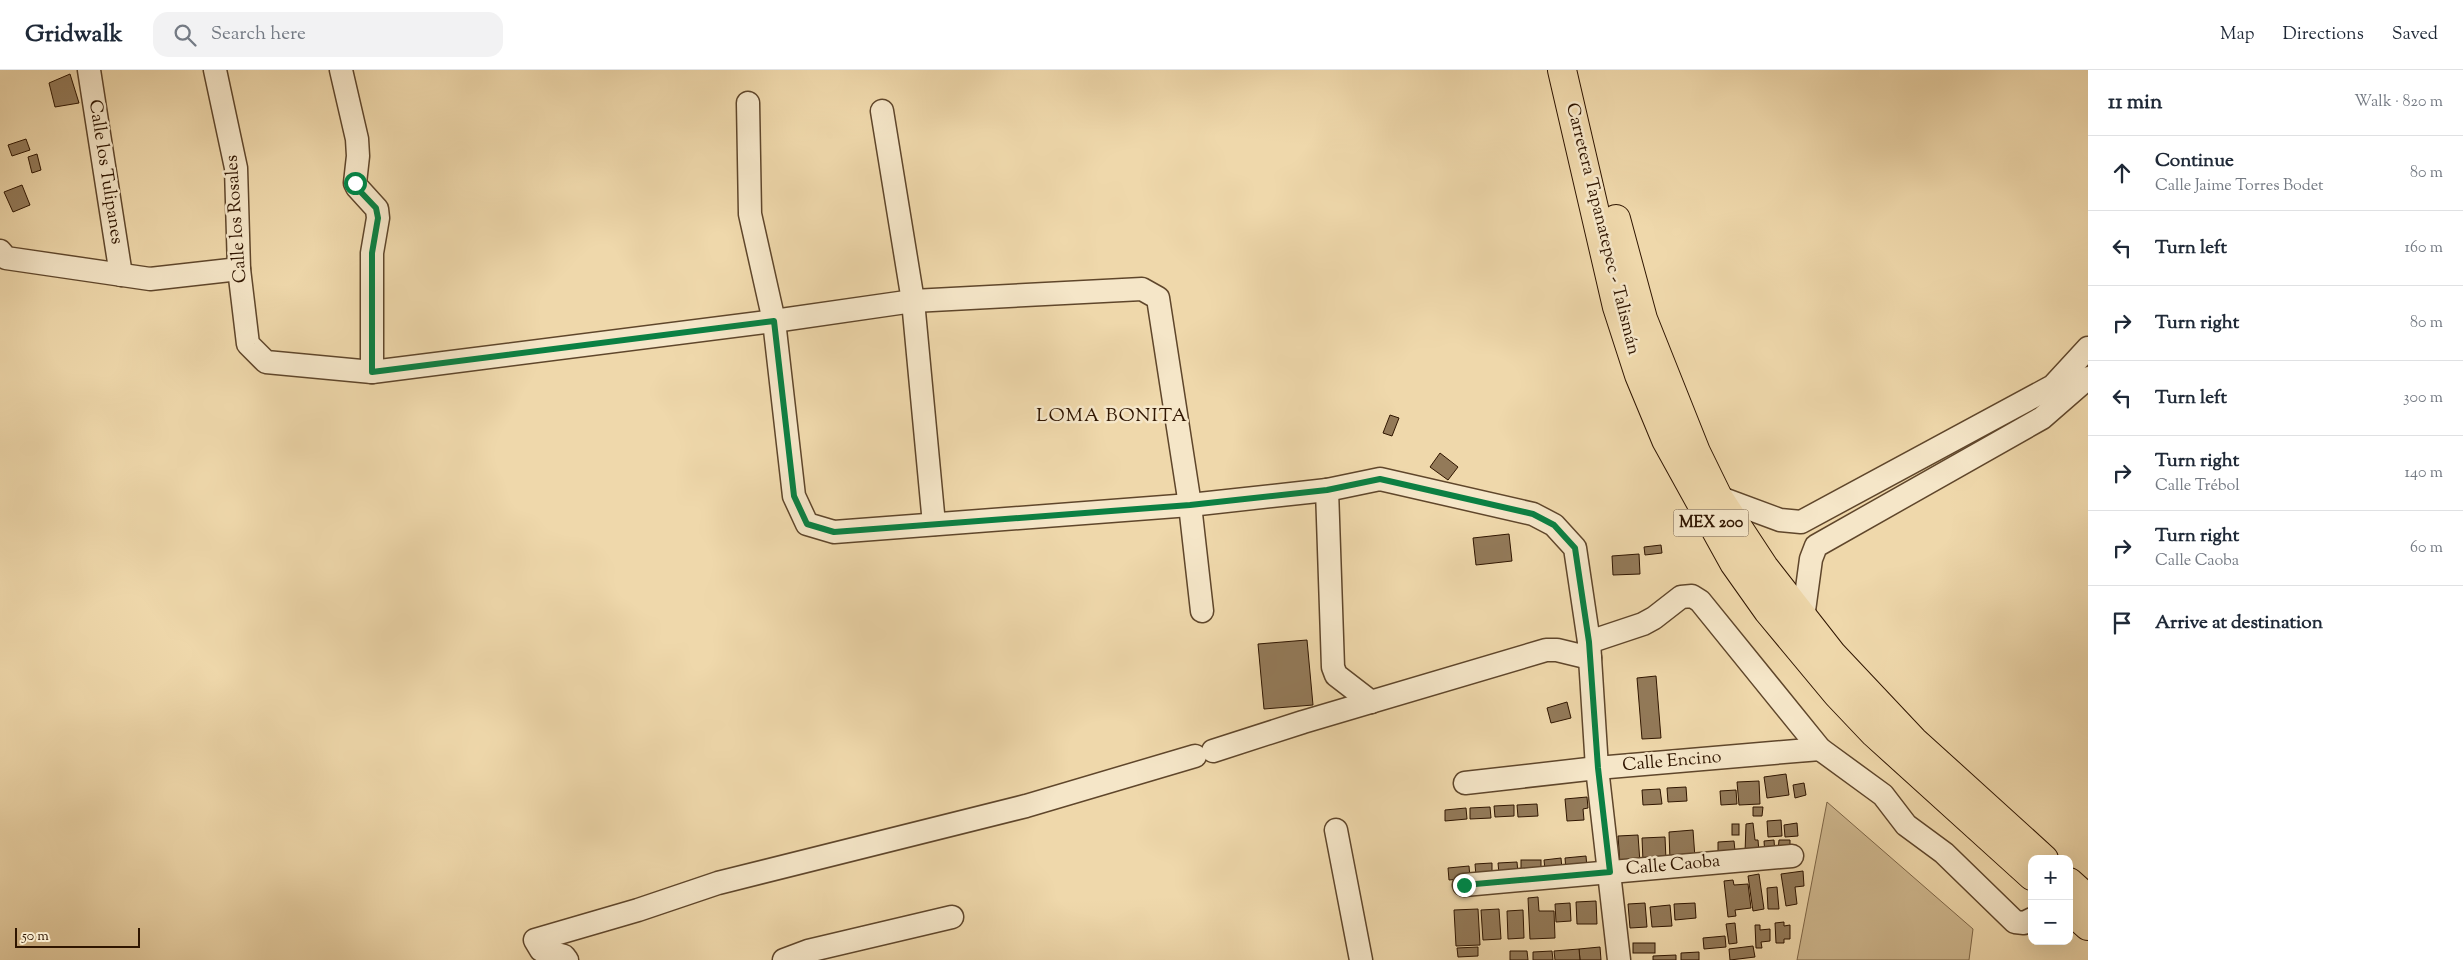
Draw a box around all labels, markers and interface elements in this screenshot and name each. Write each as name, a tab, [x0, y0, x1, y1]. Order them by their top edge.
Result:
search box	[153, 12, 503, 57]
text: Gridwalk	[25, 18, 123, 52]
icon: search	[171, 21, 199, 49]
text: Search here	[211, 21, 306, 48]
text: Map	[2220, 22, 2255, 48]
text: Directions	[2283, 22, 2364, 48]
text: Saved	[2392, 22, 2438, 48]
text: 11 min	[2108, 88, 2163, 118]
text: Walk · 820 m	[2354, 91, 2443, 114]
street label: Calle los Tulipanes	[81, 98, 129, 246]
street label: Carretera Tapanatepec - Talismán	[1558, 100, 1646, 358]
text: Continue	[2155, 148, 2234, 175]
street label: Calle los Rosales	[220, 154, 254, 284]
icon: ahead	[2108, 159, 2136, 187]
text: 80 m	[2410, 162, 2443, 185]
route start	[344, 172, 367, 195]
text: Calle Jaime Torres Bodet	[2155, 175, 2323, 198]
icon: left	[2108, 234, 2136, 262]
text: Turn left	[2155, 235, 2227, 262]
text: 160 m	[2405, 237, 2443, 260]
icon: right	[2108, 309, 2136, 337]
text: Turn right	[2155, 310, 2239, 337]
text: 80 m	[2410, 312, 2443, 335]
icon: left	[2108, 384, 2136, 412]
text: Turn left	[2155, 385, 2227, 412]
text: 300 m	[2403, 387, 2443, 410]
district label: LOMA BONITA	[1036, 403, 1188, 430]
text: Turn right	[2155, 448, 2239, 475]
icon: right	[2108, 459, 2136, 487]
text: 140 m	[2405, 462, 2443, 485]
text: Calle Trébol	[2155, 475, 2240, 498]
road number: MEX 200	[1674, 509, 1748, 536]
text: Turn right	[2155, 523, 2239, 550]
icon: right	[2108, 534, 2136, 562]
text: 60 m	[2410, 537, 2443, 560]
text: Calle Caoba	[2155, 550, 2239, 573]
icon: arrive	[2108, 609, 2136, 637]
text: Arrive at destination	[2155, 610, 2323, 637]
street label: Calle Encino	[1621, 745, 1723, 779]
street label: Calle Caoba	[1625, 849, 1721, 883]
map controls	[2028, 855, 2073, 945]
button: +	[2028, 855, 2073, 900]
route end	[1453, 874, 1476, 897]
button: −	[2028, 900, 2073, 945]
scale bar	[15, 925, 140, 948]
text: 50 m	[22, 927, 49, 947]

